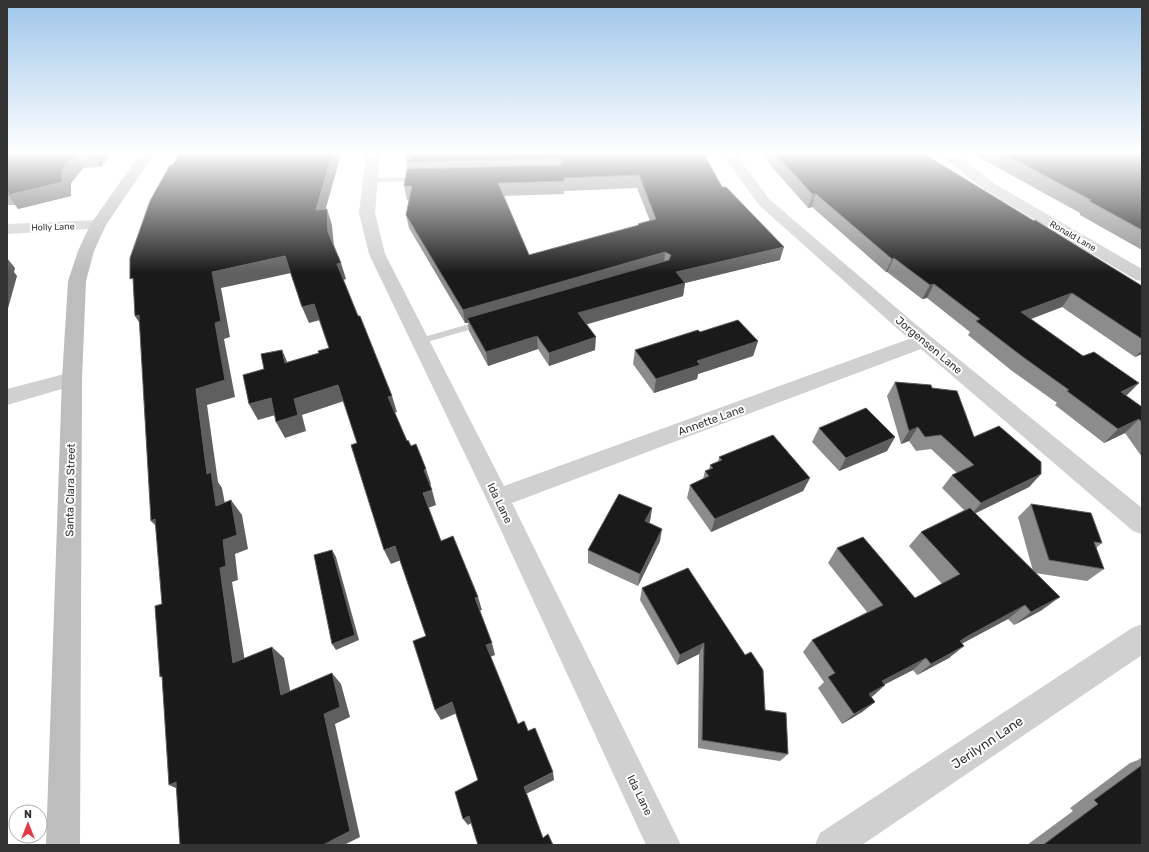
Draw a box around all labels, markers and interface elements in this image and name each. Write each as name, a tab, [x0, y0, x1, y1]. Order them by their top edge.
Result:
street label: Ronald Lane	[1048, 219, 1098, 253]
street label: Holly Lane	[31, 221, 75, 233]
street label: Jorgensen Lane	[893, 314, 965, 377]
street label: Annette Lane	[676, 402, 746, 438]
street label: Santa Clara Street	[63, 443, 78, 537]
street label: Ida Lane	[484, 481, 515, 526]
street label: Jerilynn Lane	[949, 713, 1026, 772]
street label: Ida Lane	[624, 773, 655, 818]
north arrow	[8, 804, 48, 844]
text: N	[24, 808, 32, 821]

